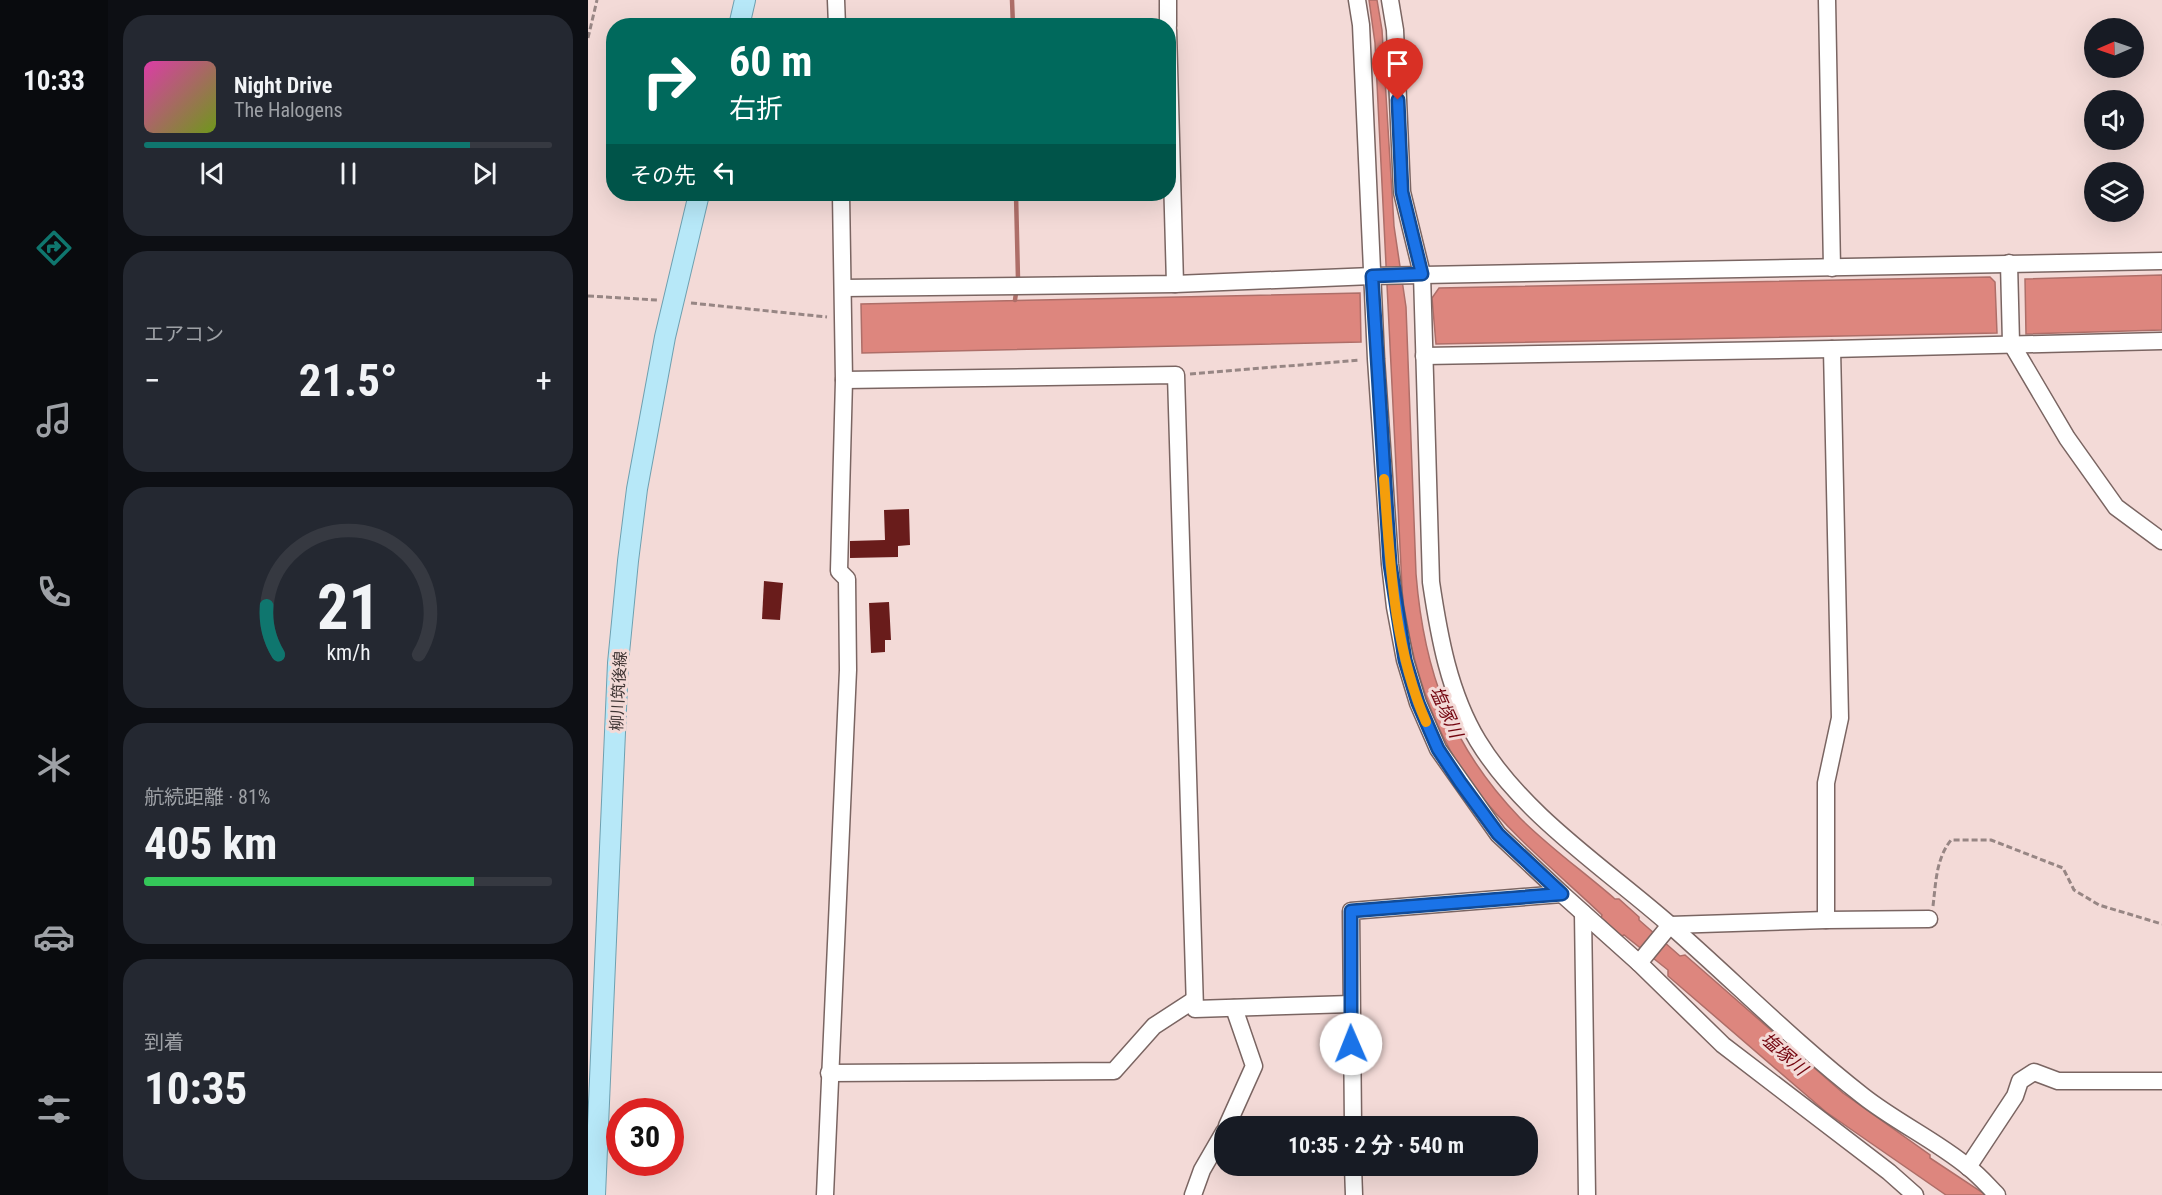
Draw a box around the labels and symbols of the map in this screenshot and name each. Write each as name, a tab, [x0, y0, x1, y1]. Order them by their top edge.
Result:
north arrow	[2084, 18, 2144, 78]
pin	[1372, 38, 1423, 100]
street label: 柳川筑後線	[607, 651, 630, 731]
water label: 塩塚川	[1426, 683, 1468, 743]
position arrow	[1319, 1012, 1383, 1076]
water label: 塩塚川	[1757, 1028, 1813, 1081]
speed limit sign: 30	[606, 1098, 684, 1176]

